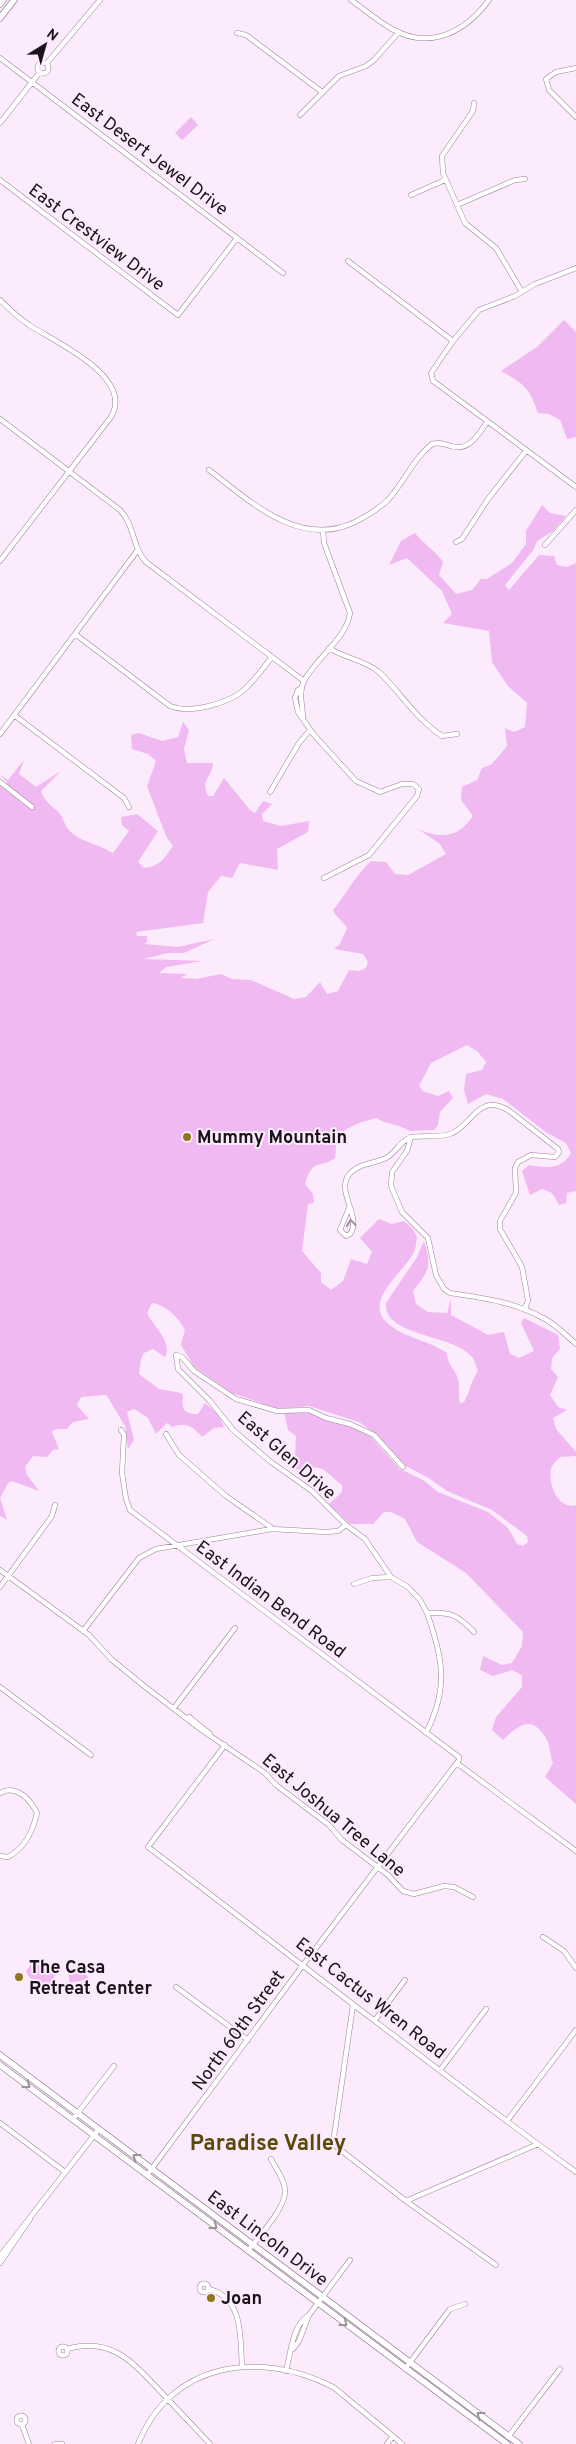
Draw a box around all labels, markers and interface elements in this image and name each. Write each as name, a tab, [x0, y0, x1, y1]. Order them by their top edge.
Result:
north arrow	[20, 20, 70, 70]
text: N	[43, 26, 61, 46]
street label: East Desert Jewel Drive	[66, 89, 232, 222]
street label: East Crestview Drive	[23, 179, 169, 297]
place label: Mummy Mountain	[197, 1127, 347, 1150]
marker: Mummy Mountain	[181, 1131, 193, 1143]
one-way arrow	[346, 1218, 357, 1226]
street label: East Glen Drive	[232, 1407, 340, 1505]
street label: East Indian Bend Road	[191, 1536, 350, 1664]
street label: East Joshua Tree Lane	[257, 1749, 409, 1883]
street label: East Cactus Wren Road	[290, 1933, 450, 2065]
place label: The Casa Retreat Center	[29, 1957, 152, 2001]
street label: North 60th Street	[188, 1966, 291, 2096]
marker: The Casa Retreat Center	[13, 1971, 25, 1983]
one-way arrow	[21, 2079, 31, 2088]
district label: Paradise Valley	[190, 2131, 346, 2158]
one-way arrow	[133, 2155, 142, 2163]
street label: East Lincoln Drive	[202, 2186, 332, 2292]
one-way arrow	[208, 2220, 217, 2228]
place label: Joan	[221, 2288, 262, 2311]
marker: Joan	[205, 2292, 217, 2304]
one-way arrow	[338, 2317, 347, 2325]
one-way arrow	[476, 2412, 486, 2421]

